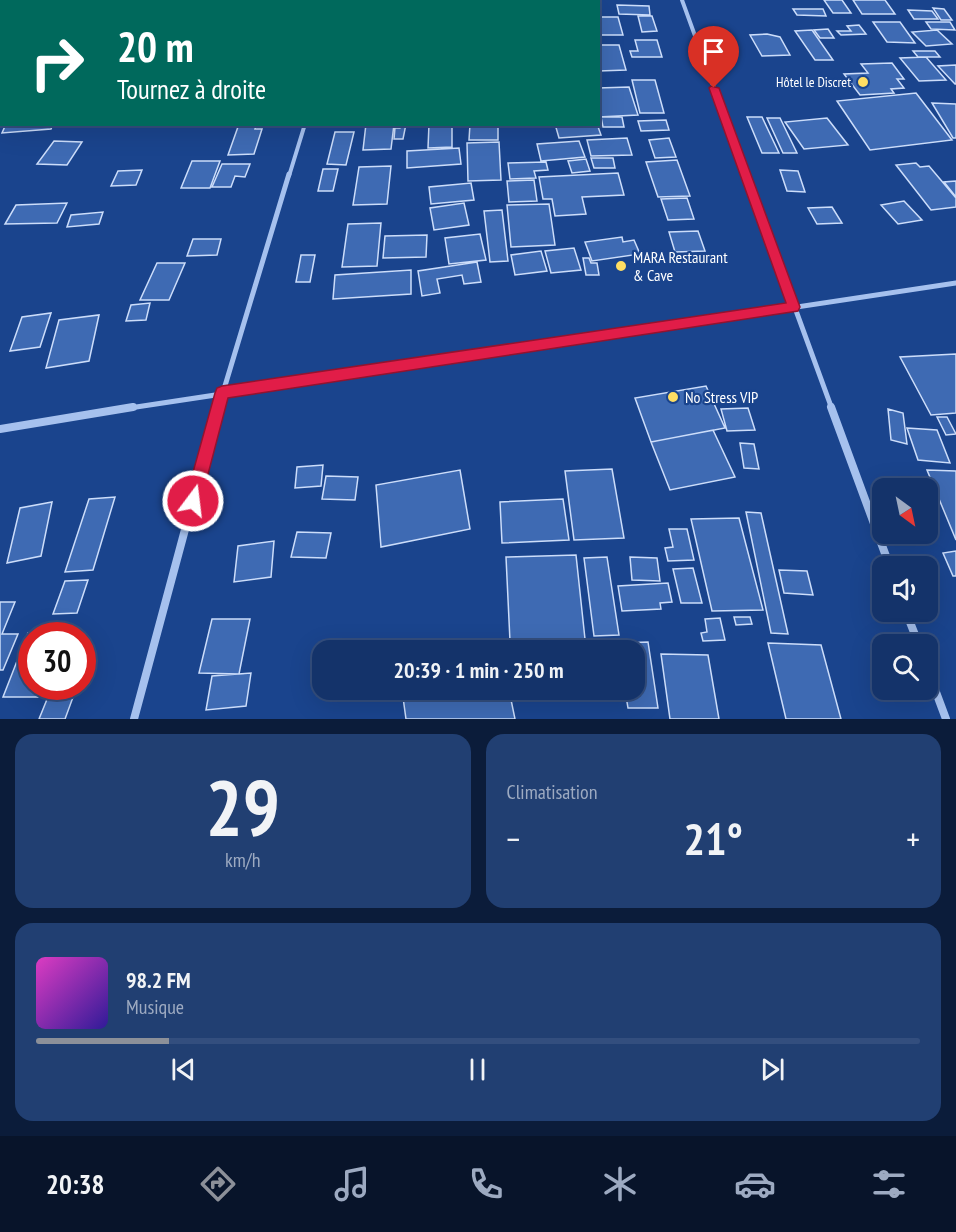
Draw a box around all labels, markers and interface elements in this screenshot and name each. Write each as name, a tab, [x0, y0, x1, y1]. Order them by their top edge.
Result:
text: 20 m	[117, 19, 194, 74]
icon: right	[18, 24, 96, 102]
pin	[688, 26, 739, 88]
icon: arrive	[697, 35, 730, 68]
text: Tournez à droite	[117, 72, 266, 106]
place label: Hôtel le Discret	[776, 73, 851, 91]
marker: Hôtel le Discret	[856, 75, 870, 89]
place label: MARA Restaurant & Cave	[633, 247, 728, 285]
marker: MARA Restaurant & Cave	[614, 259, 628, 273]
place label: No Stress VIP	[685, 387, 758, 407]
marker: No Stress VIP	[666, 390, 680, 404]
position arrow	[161, 469, 225, 533]
north arrow	[872, 478, 938, 544]
map controls	[872, 478, 938, 700]
button: sound	[872, 556, 938, 622]
speed limit sign: 30	[18, 622, 96, 700]
button: search	[872, 634, 938, 700]
text: 20:39 · 1 min · 250 m	[393, 656, 564, 684]
text: 29	[205, 757, 280, 858]
text: Climatisation	[507, 779, 598, 805]
text: 21°	[684, 809, 743, 867]
text: −	[507, 817, 520, 860]
text: +	[906, 817, 920, 860]
text: km/h	[225, 847, 260, 873]
text: 98.2 FM	[126, 966, 191, 994]
text: Musique	[126, 994, 184, 1020]
icon: previous	[167, 1053, 200, 1086]
icon: pause	[461, 1053, 494, 1086]
icon: next	[756, 1053, 789, 1086]
icon: directions	[197, 1163, 239, 1205]
icon: music	[331, 1163, 373, 1205]
icon: phone	[465, 1163, 507, 1205]
icon: climate	[599, 1163, 641, 1205]
icon: car	[734, 1163, 776, 1205]
icon: filters	[868, 1163, 910, 1205]
text: 20:38	[46, 1167, 105, 1201]

